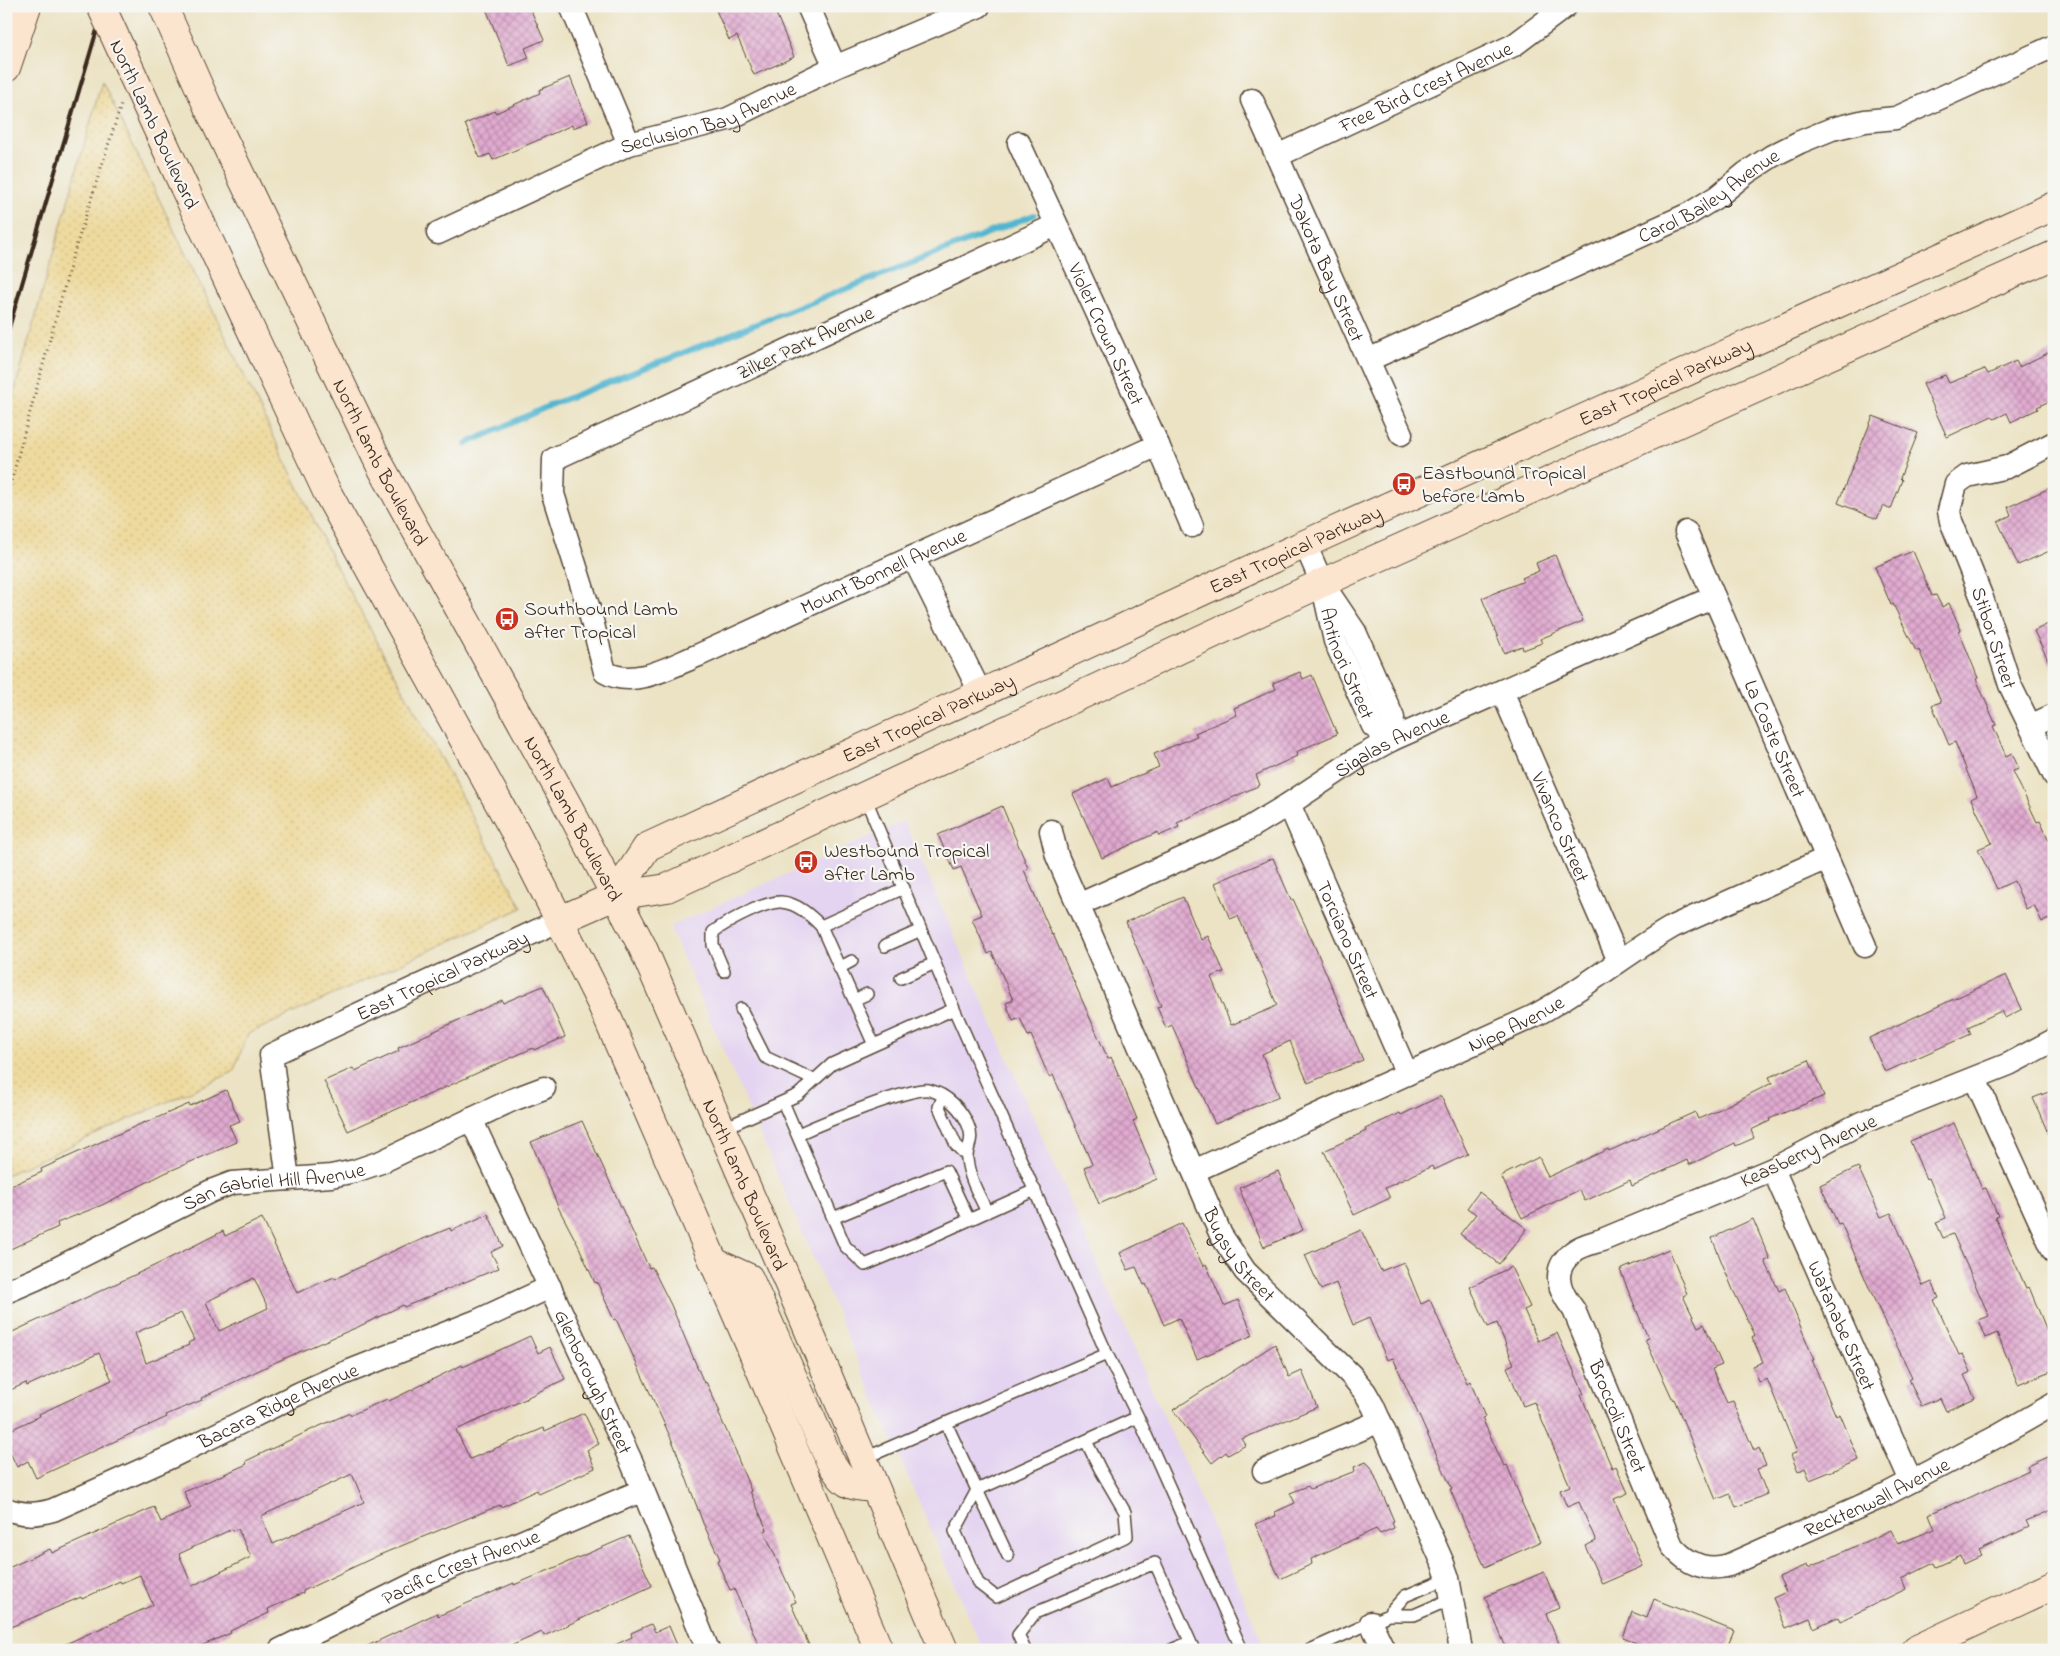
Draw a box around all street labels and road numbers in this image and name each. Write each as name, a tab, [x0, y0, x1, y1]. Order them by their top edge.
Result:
street label: North Lamb Boulevard	[101, 35, 205, 215]
street label: Free Bird Crest Avenue	[1334, 36, 1518, 142]
street label: Seclusion Bay Avenue	[616, 76, 802, 163]
street label: Carol Bailey Avenue	[1634, 143, 1785, 252]
street label: Dakota Bay Street	[1279, 190, 1370, 347]
street label: Violet Crown Street	[1059, 258, 1150, 411]
street label: Zilker Park Avenue	[733, 300, 879, 389]
street label: East Tropical Parkway	[1575, 332, 1757, 435]
street label: North Lamb Boulevard	[324, 375, 434, 552]
street label: East Tropical Parkway	[1205, 499, 1387, 603]
street label: Mount Bonnell Avenue	[796, 522, 972, 624]
street label: Stibor Street	[1962, 583, 2022, 693]
street label: Antinori Street	[1311, 605, 1380, 725]
street label: East Tropical Parkway	[838, 668, 1020, 772]
street label: La Coste Street	[1735, 676, 1811, 803]
street label: Sigalas Avenue	[1330, 704, 1455, 787]
street label: North Lamb Boulevard	[515, 731, 628, 907]
street label: Vivanco Street	[1522, 767, 1595, 888]
street label: Torciano Street	[1307, 877, 1385, 1005]
street label: East Tropical Parkway	[352, 925, 534, 1030]
street label: Nipp Avenue	[1464, 990, 1571, 1061]
street label: North Lamb Boulevard	[693, 1095, 793, 1276]
street label: Keasberry Avenue	[1736, 1108, 1882, 1197]
street label: San Gabriel Hill Avenue	[178, 1157, 369, 1220]
street label: Bugsy Street	[1193, 1203, 1281, 1310]
street label: Watanabe Street	[1798, 1257, 1881, 1396]
street label: Glenborough Street	[545, 1306, 638, 1460]
street label: Broccoli Street	[1579, 1355, 1652, 1479]
street label: Bacara Ridge Avenue	[193, 1357, 363, 1459]
street label: Recktenwall Avenue	[1800, 1451, 1956, 1547]
street label: Pacific Crest Avenue	[378, 1524, 545, 1614]

